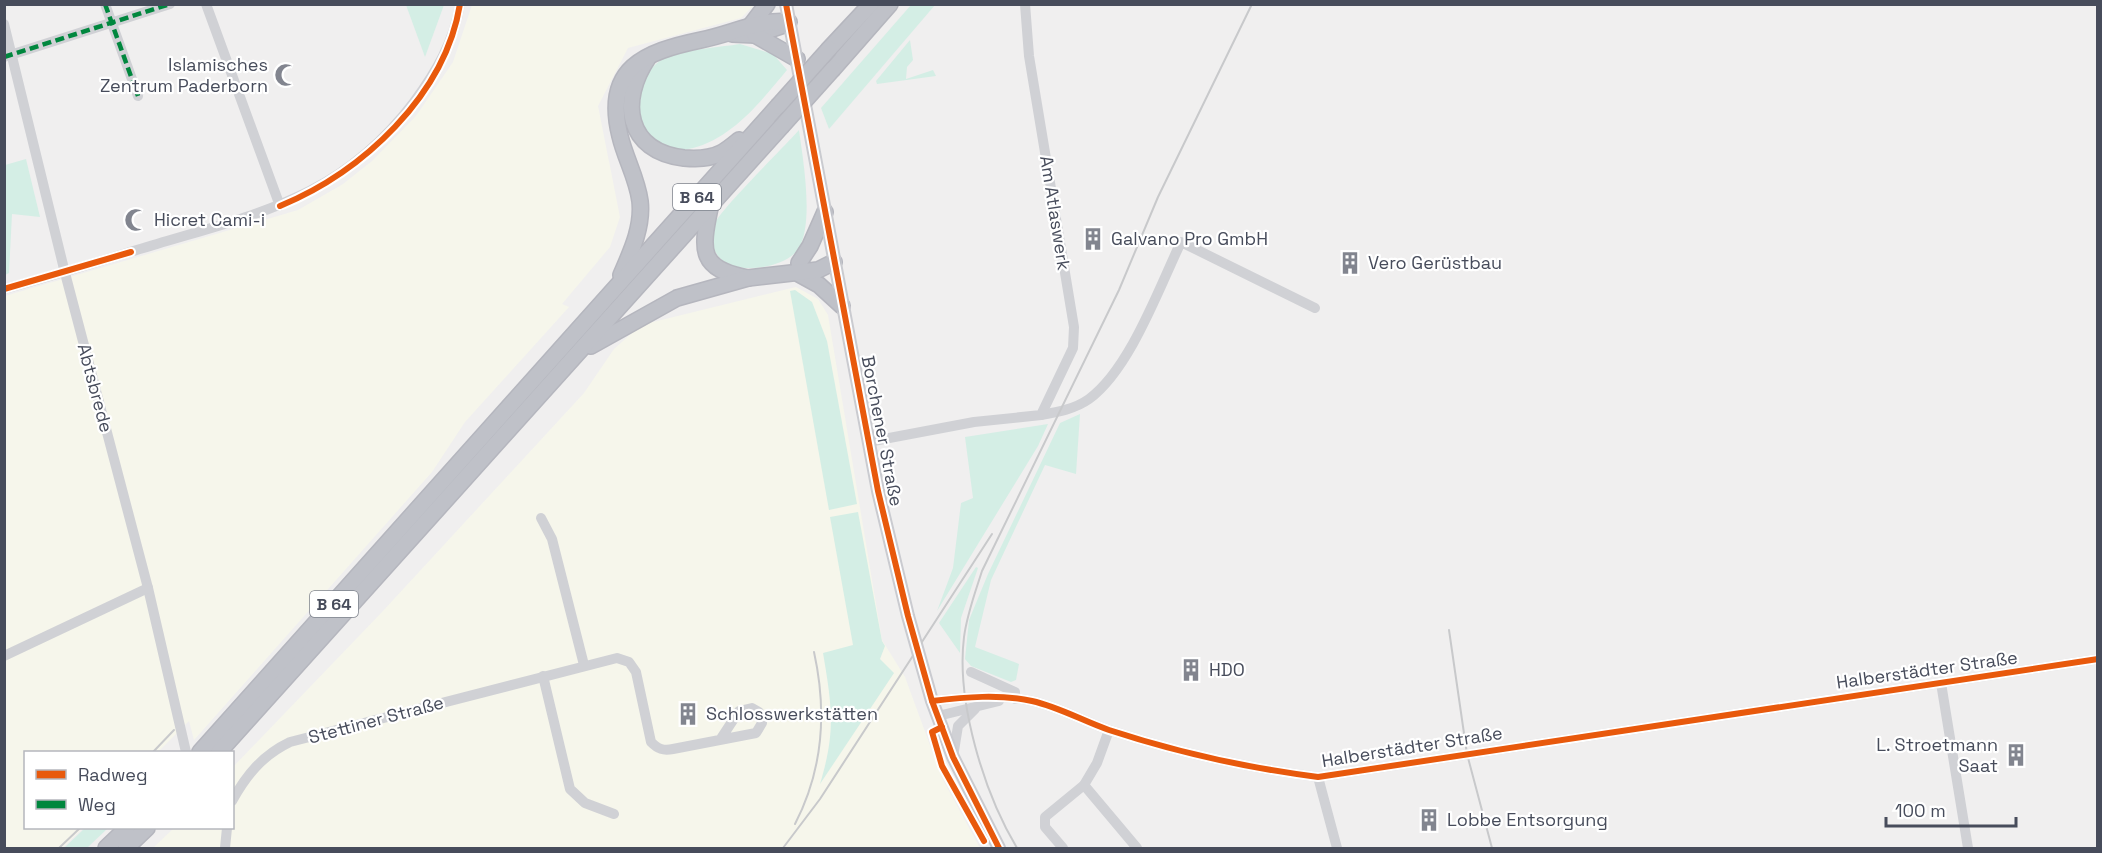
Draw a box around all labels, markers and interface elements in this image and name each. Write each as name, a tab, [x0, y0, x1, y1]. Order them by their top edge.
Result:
place label: Islamisches Zentrum Paderborn	[100, 53, 268, 97]
mosque icon: Islamisches Zentrum Paderborn	[273, 62, 299, 88]
street label: Am Atlaswerk	[1035, 154, 1076, 272]
road number: B 64	[673, 184, 721, 210]
mosque icon: Hicret Cami-i	[123, 207, 149, 233]
place label: Hicret Cami-i	[154, 208, 265, 231]
building icon: Galvano Pro GmbH	[1080, 226, 1106, 252]
place label: Galvano Pro GmbH	[1111, 227, 1268, 250]
building icon: Vero Gerüstbau	[1337, 250, 1363, 276]
place label: Vero Gerüstbau	[1368, 251, 1502, 274]
street label: Abtsbrede	[73, 341, 118, 435]
street label: Borchener Straße	[857, 354, 908, 508]
road number: B 64	[310, 591, 358, 617]
street label: Halberstädter Straße	[1835, 645, 2019, 694]
building icon: HDO	[1178, 657, 1204, 683]
place label: HDO	[1209, 658, 1245, 681]
street label: Stettiner Straße	[306, 690, 446, 749]
building icon: Schlosswerkstätten	[675, 701, 701, 727]
place label: Schlosswerkstätten	[706, 702, 878, 725]
street label: Halberstädter Straße	[1320, 721, 1504, 772]
place label: L. Stroetmann Saat	[1876, 733, 1998, 777]
building icon: L. Stroetmann Saat	[2003, 742, 2029, 768]
legend	[24, 751, 234, 829]
text: Radweg	[78, 763, 148, 786]
scale bar	[1886, 790, 2016, 828]
text: Weg	[78, 793, 116, 816]
text: 100 m	[1895, 799, 1946, 822]
building icon: Lobbe Entsorgung	[1416, 807, 1442, 833]
place label: Lobbe Entsorgung	[1447, 808, 1608, 831]

